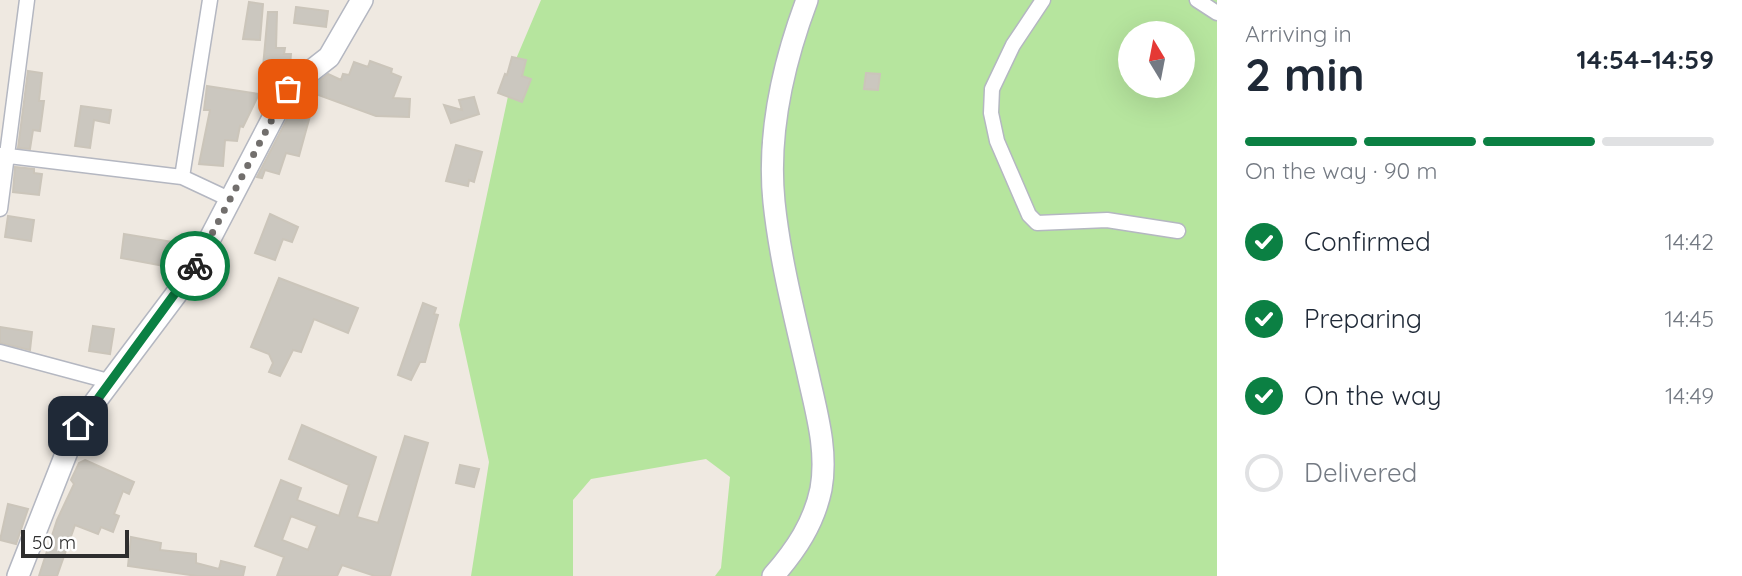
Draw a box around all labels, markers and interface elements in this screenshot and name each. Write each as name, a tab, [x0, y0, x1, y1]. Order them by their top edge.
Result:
text: Arriving in	[1245, 19, 1352, 48]
north arrow	[1118, 21, 1195, 98]
map controls	[1118, 21, 1195, 98]
text: 14:54–14:59	[1577, 43, 1714, 76]
text: 2 min	[1245, 45, 1365, 103]
pin	[258, 59, 318, 119]
icon: bag	[269, 70, 307, 108]
text: On the way · 90 m	[1245, 156, 1438, 185]
icon: check	[1245, 223, 1283, 261]
text: Confirmed	[1304, 225, 1431, 258]
text: 14:42	[1665, 227, 1714, 256]
courier	[160, 231, 230, 301]
icon: bike	[176, 247, 214, 285]
icon: check	[1245, 300, 1283, 338]
text: Preparing	[1304, 302, 1422, 335]
text: 14:45	[1665, 304, 1714, 333]
icon: check	[1245, 377, 1283, 415]
text: On the way	[1304, 379, 1442, 412]
text: 14:49	[1665, 381, 1714, 410]
pin	[48, 396, 108, 456]
icon: home	[59, 407, 97, 445]
text: Delivered	[1304, 456, 1417, 489]
scale bar	[21, 527, 130, 559]
text: 50 m	[32, 530, 76, 554]

